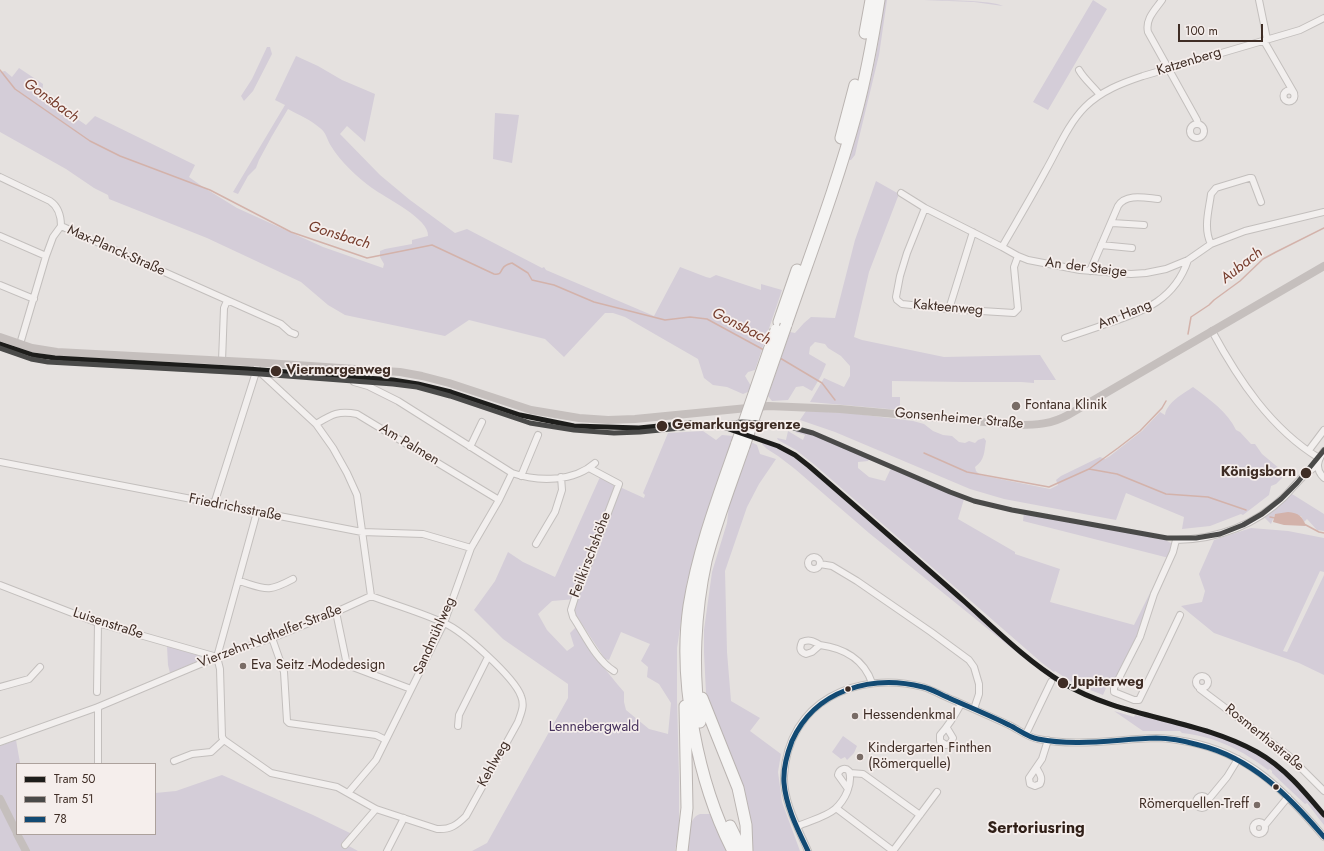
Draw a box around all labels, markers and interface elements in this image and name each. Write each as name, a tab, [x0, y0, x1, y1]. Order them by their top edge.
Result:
scale bar	[1180, 16, 1265, 42]
text: 100 m	[1185, 22, 1218, 40]
street label: Katzenberg	[1155, 44, 1223, 80]
water label: Gonsbach	[20, 75, 82, 127]
water label: Gonsbach	[306, 218, 372, 254]
street label: Max-Planck-Straße	[64, 222, 168, 280]
water label: Aubach	[1217, 244, 1267, 288]
street label: An der Steige	[1044, 255, 1128, 281]
street label: Kakteenweg	[912, 297, 984, 319]
street label: Am Hang	[1096, 297, 1154, 333]
water label: Gonsbach	[708, 304, 774, 350]
place label: Viermorgenweg	[286, 363, 391, 379]
marker: Viermorgenweg	[269, 364, 283, 378]
place label: Fontana Klinik	[1025, 398, 1107, 414]
marker: Fontana Klinik	[1010, 400, 1022, 412]
street label: Gonsenheimer Straße	[894, 405, 1024, 433]
place label: Gemarkungsgrenze	[672, 418, 800, 434]
marker: Gemarkungsgrenze	[655, 419, 669, 433]
street label: Am Palmen	[376, 421, 442, 469]
place label: Königsborn	[1221, 465, 1296, 481]
marker: Königsborn	[1299, 466, 1313, 480]
street label: Friedrichsstraße	[187, 491, 283, 525]
street label: Feilkirschshöhe	[567, 510, 615, 600]
street label: Sandmühlweg	[410, 595, 460, 677]
street label: Vierzehn-Nothelfer-Straße	[196, 602, 344, 672]
street label: Luisenstraße	[71, 605, 145, 643]
place label: Eva Seitz -Modedesign	[251, 658, 385, 674]
marker: Eva Seitz -Modedesign	[238, 661, 248, 671]
place label: Jupiterweg	[1073, 675, 1144, 691]
marker: Jupiterweg	[1056, 676, 1070, 690]
unlabelled marker	[843, 684, 853, 694]
street label: Rosmerthastraße	[1221, 701, 1307, 775]
place label: Hessendenkmal	[863, 708, 956, 724]
marker: Hessendenkmal	[850, 711, 860, 721]
park label: Lennebergwald	[549, 720, 639, 736]
street label: Kehlweg	[475, 738, 513, 790]
place label: Kindergarten Finthen (Römerquelle)	[868, 741, 992, 774]
marker: Kindergarten Finthen (Römerquelle)	[855, 752, 865, 762]
legend	[16, 763, 156, 835]
text: Tram 50	[54, 770, 95, 788]
unlabelled marker	[1271, 782, 1281, 792]
text: Tram 51	[54, 790, 94, 808]
place label: Römerquellen-Treff	[1139, 797, 1249, 813]
marker: Römerquellen-Treff	[1252, 800, 1262, 810]
text: 78	[54, 810, 67, 828]
district label: Sertoriusring	[987, 819, 1085, 839]

